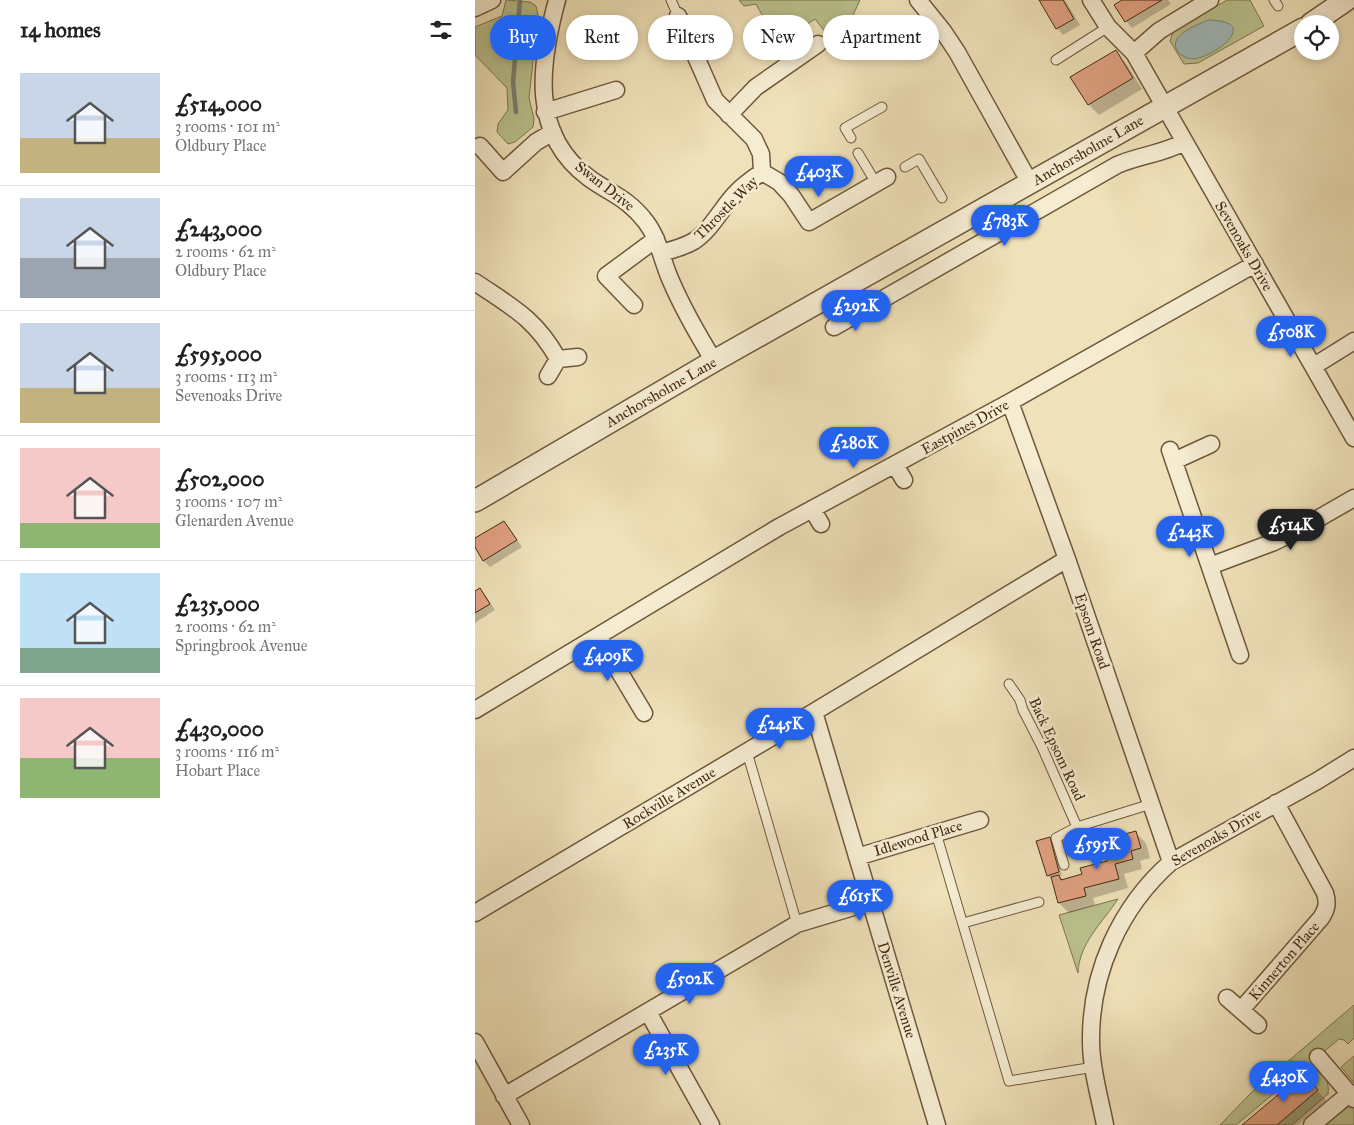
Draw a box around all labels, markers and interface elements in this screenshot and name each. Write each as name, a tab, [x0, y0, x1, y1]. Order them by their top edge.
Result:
chip: Buy	[490, 15, 556, 60]
chip: Rent	[566, 15, 638, 60]
chip: Filters	[648, 15, 733, 60]
chip: New	[743, 15, 813, 60]
chip: Apartment	[823, 15, 939, 60]
map controls	[1294, 15, 1339, 60]
button: locate	[1294, 15, 1339, 60]
icon: filters	[427, 16, 455, 44]
text: 14 homes	[20, 17, 101, 43]
text: £514,000	[175, 91, 262, 117]
icon: home	[60, 93, 120, 153]
street label: Anchorsholme Lane	[1028, 111, 1147, 190]
text: 3 rooms · 101 m²	[175, 117, 280, 136]
text: Oldbury Place	[175, 136, 266, 155]
pin: £403K	[784, 156, 854, 198]
street label: Swan Drive	[572, 157, 638, 215]
text: £403K	[795, 162, 843, 181]
street label: Throstle Way	[690, 172, 762, 244]
street label: Sevenoaks Drive	[1211, 198, 1277, 294]
pin: £783K	[970, 204, 1040, 247]
text: £783K	[982, 211, 1028, 230]
text: £243,000	[175, 216, 262, 242]
icon: home	[60, 218, 120, 278]
text: 2 rooms · 62 m²	[175, 242, 276, 261]
text: Oldbury Place	[175, 261, 266, 280]
pin: £292K	[821, 290, 891, 332]
text: £292K	[833, 296, 879, 315]
pin: £508K	[1256, 316, 1326, 358]
text: £508K	[1267, 322, 1315, 341]
text: £595,000	[175, 341, 262, 367]
icon: home	[60, 343, 120, 403]
street label: Anchorsholme Lane	[601, 353, 720, 432]
text: 3 rooms · 113 m²	[175, 367, 277, 386]
text: Sevenoaks Drive	[175, 386, 282, 405]
street label: Eastpines Drive	[918, 396, 1012, 458]
pin: £280K	[819, 426, 889, 469]
text: £280K	[830, 433, 878, 452]
text: £502,000	[175, 466, 264, 492]
icon: home	[60, 468, 120, 528]
text: 3 rooms · 107 m²	[175, 492, 282, 511]
pin: £514K	[1256, 508, 1326, 551]
text: Glenarden Avenue	[175, 511, 294, 530]
text: £514K	[1268, 515, 1314, 534]
pin: £243K	[1155, 516, 1225, 558]
text: £243K	[1167, 522, 1213, 541]
text: £235,000	[175, 591, 260, 617]
street label: Epsom Road	[1071, 591, 1114, 672]
icon: home	[60, 593, 120, 653]
text: 2 rooms · 62 m²	[175, 617, 276, 636]
text: Springbrook Avenue	[175, 636, 307, 655]
pin: £409K	[573, 640, 643, 682]
text: £409K	[583, 646, 633, 665]
street label: Back Epsom Road	[1025, 694, 1089, 804]
pin: £245K	[745, 708, 815, 750]
text: £245K	[757, 714, 803, 733]
text: £430,000	[175, 716, 264, 742]
icon: home	[60, 718, 120, 778]
text: 3 rooms · 116 m²	[175, 742, 279, 761]
text: Hobart Place	[175, 761, 260, 780]
street label: Rockville Avenue	[619, 763, 719, 833]
street label: Sevenoaks Drive	[1168, 804, 1264, 870]
street label: Idlewood Place	[872, 816, 964, 860]
pin: £595K	[1062, 828, 1132, 870]
text: £595K	[1074, 834, 1120, 853]
pin: £615K	[825, 880, 895, 922]
text: £615K	[838, 886, 882, 905]
street label: Kinnerton Place	[1245, 918, 1323, 1004]
street label: Denville Avenue	[874, 940, 920, 1040]
pin: £502K	[655, 962, 725, 1005]
text: £502K	[666, 969, 714, 988]
pin: £235K	[631, 1034, 701, 1076]
text: £235K	[644, 1040, 688, 1059]
pin: £430K	[1249, 1060, 1319, 1103]
text: £430K	[1260, 1067, 1308, 1086]

